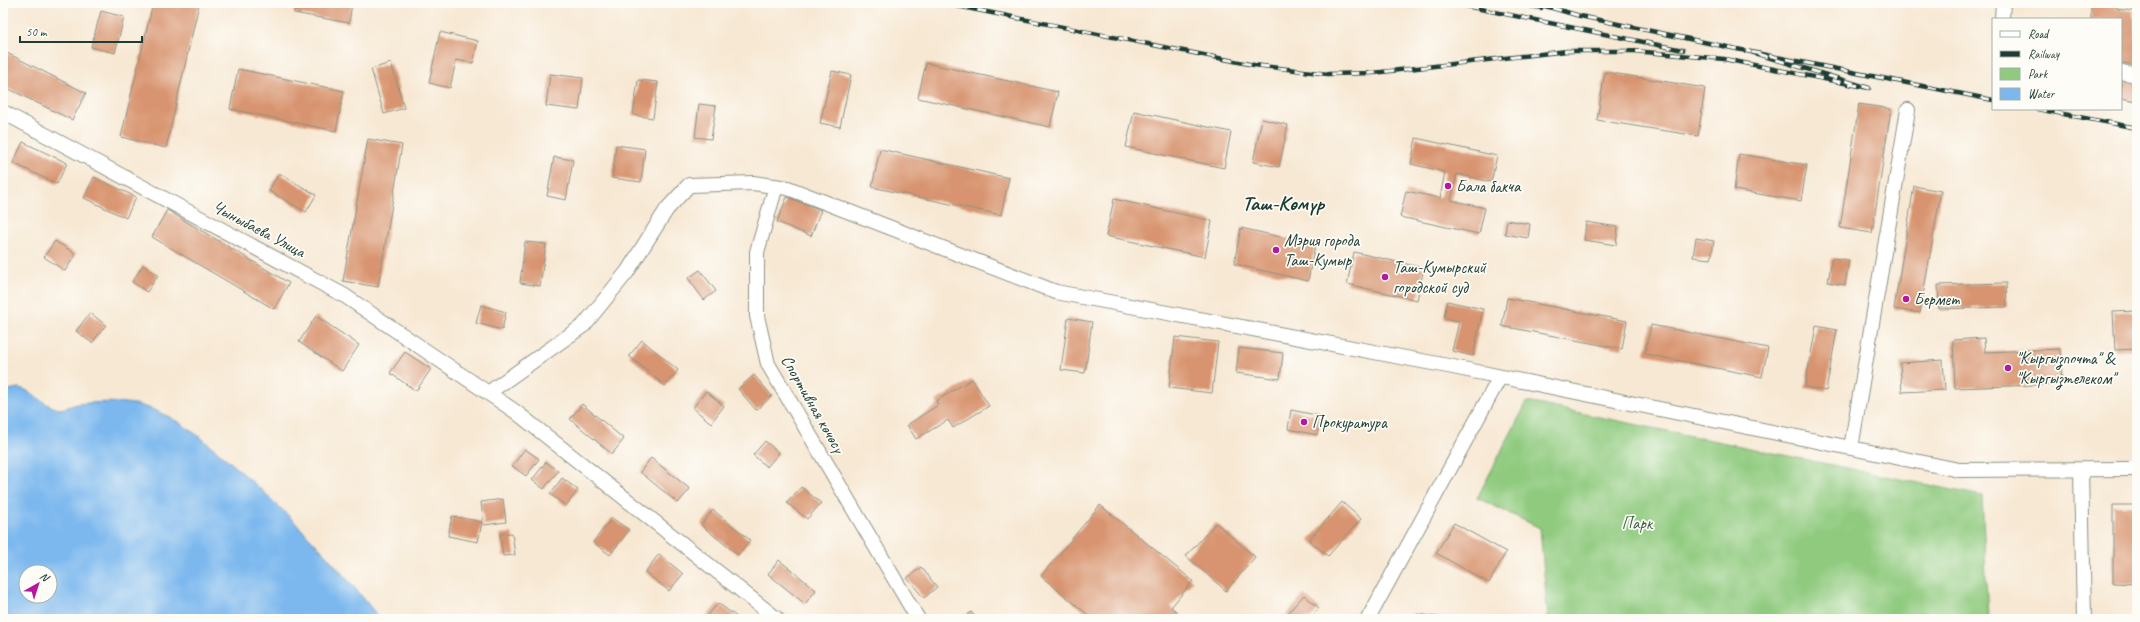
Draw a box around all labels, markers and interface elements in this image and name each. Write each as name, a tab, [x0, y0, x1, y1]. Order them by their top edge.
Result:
scale bar	[20, 18, 142, 44]
legend	[1992, 18, 2122, 110]
text: 50 m	[26, 24, 48, 40]
text: Road	[2028, 26, 2050, 42]
text: Railway	[2028, 46, 2060, 62]
text: Park	[2028, 66, 2049, 82]
text: Water	[2028, 86, 2056, 102]
place label: Бала бакча	[1456, 176, 1522, 197]
marker: Бала бакча	[1443, 181, 1453, 191]
district label: Таш-Көмүр	[1242, 190, 1326, 216]
street label: Чыныбаева Улица	[209, 196, 310, 263]
place label: Мэрия города Таш-Кумыр	[1284, 230, 1360, 271]
marker: Мэрия города Таш-Кумыр	[1271, 245, 1281, 255]
place label: Таш-Кумырский городской суд	[1393, 257, 1487, 298]
marker: Таш-Кумырский городской суд	[1380, 272, 1390, 282]
place label: Бермет	[1914, 289, 1960, 310]
marker: Бермет	[1901, 294, 1911, 304]
place label: "Кыргызпочта" & "Кыргызтелеком"	[2016, 348, 2119, 390]
street label: Спортивная көчөсү	[777, 351, 850, 458]
marker: "Кыргызпочта" & "Кыргызтелеком"	[2003, 363, 2013, 373]
place label: Прокуратура	[1312, 412, 1388, 433]
marker: Прокуратура	[1299, 417, 1309, 427]
park label: Парк	[1622, 513, 1654, 534]
north arrow	[18, 564, 58, 604]
text: N	[37, 569, 53, 585]

